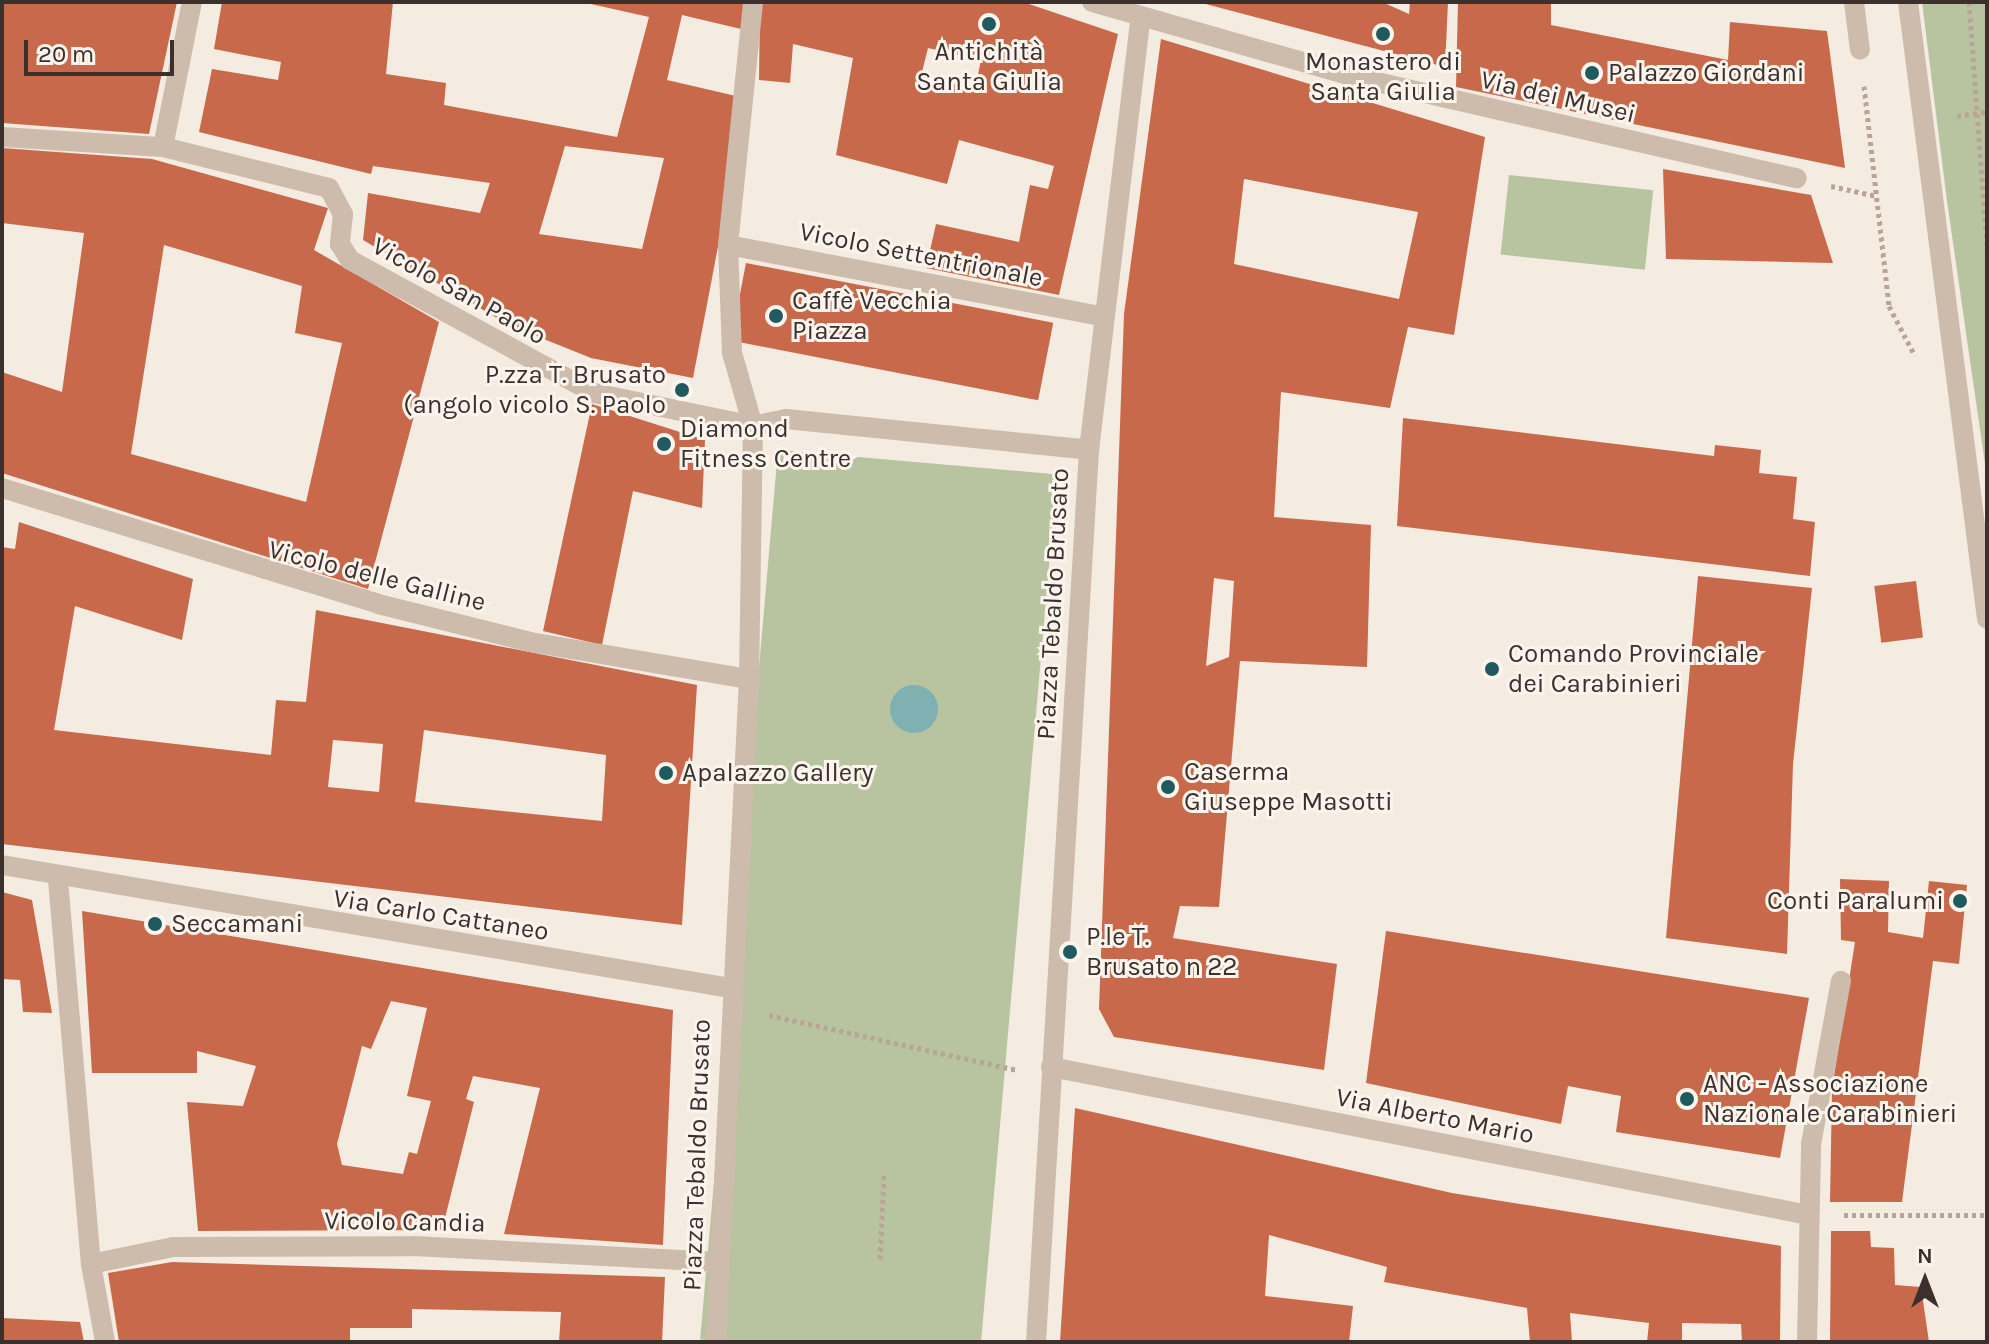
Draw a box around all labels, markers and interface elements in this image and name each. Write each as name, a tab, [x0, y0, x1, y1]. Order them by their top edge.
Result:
marker: Antichità Santa Giulia	[980, 15, 998, 33]
scale bar	[28, 24, 178, 74]
marker: Monastero di Santa Giulia	[1374, 25, 1392, 43]
place label: Antichità Santa Giulia	[916, 36, 1062, 98]
text: 20 m	[38, 40, 94, 68]
place label: Monastero di Santa Giulia	[1305, 46, 1461, 108]
place label: Palazzo Giordani	[1608, 57, 1805, 89]
street label: Via dei Musei	[1477, 64, 1639, 130]
marker: Palazzo Giordani	[1583, 64, 1601, 82]
street label: Vicolo Settentrionale	[797, 216, 1045, 294]
street label: Vicolo San Paolo	[367, 230, 551, 352]
place label: Caffè Vecchia Piazza	[792, 285, 951, 346]
marker: Caffè Vecchia Piazza	[767, 307, 785, 325]
place label: P.zza T. Brusato (angolo vicolo S. Paolo	[403, 359, 666, 420]
marker: P.zza T. Brusato (angolo vicolo S. Paolo	[673, 381, 691, 399]
place label: Diamond Fitness Centre	[680, 413, 851, 474]
marker: Diamond Fitness Centre	[655, 435, 673, 453]
street label: Piazza Tebaldo Brusato	[1030, 467, 1076, 741]
street label: Vicolo delle Galline	[265, 534, 489, 618]
place label: Comando Provinciale dei Carabinieri	[1508, 638, 1759, 700]
marker: Comando Provinciale dei Carabinieri	[1483, 660, 1501, 678]
place label: Caserma Giuseppe Masotti	[1184, 756, 1393, 818]
place label: Apalazzo Gallery	[682, 757, 874, 789]
marker: Apalazzo Gallery	[657, 764, 675, 782]
marker: Caserma Giuseppe Masotti	[1159, 778, 1177, 796]
street label: Via Carlo Cattaneo	[331, 883, 551, 947]
place label: Conti Paralumi	[1767, 885, 1944, 917]
marker: Conti Paralumi	[1951, 892, 1969, 910]
place label: Seccamani	[171, 908, 303, 940]
marker: Seccamani	[146, 915, 164, 933]
place label: P.le T. Brusato n 22	[1086, 921, 1237, 982]
marker: P.le T. Brusato n 22	[1061, 943, 1079, 961]
street label: Piazza Tebaldo Brusato	[677, 1019, 717, 1291]
place label: ANC - Associazione Nazionale Carabinieri	[1703, 1068, 1957, 1130]
street label: Via Alberto Mario	[1333, 1082, 1537, 1150]
marker: ANC - Associazione Nazionale Carabinieri	[1678, 1090, 1696, 1108]
street label: Vicolo Candia	[324, 1205, 486, 1239]
north arrow	[1885, 1240, 1965, 1320]
text: N	[1917, 1243, 1933, 1269]

